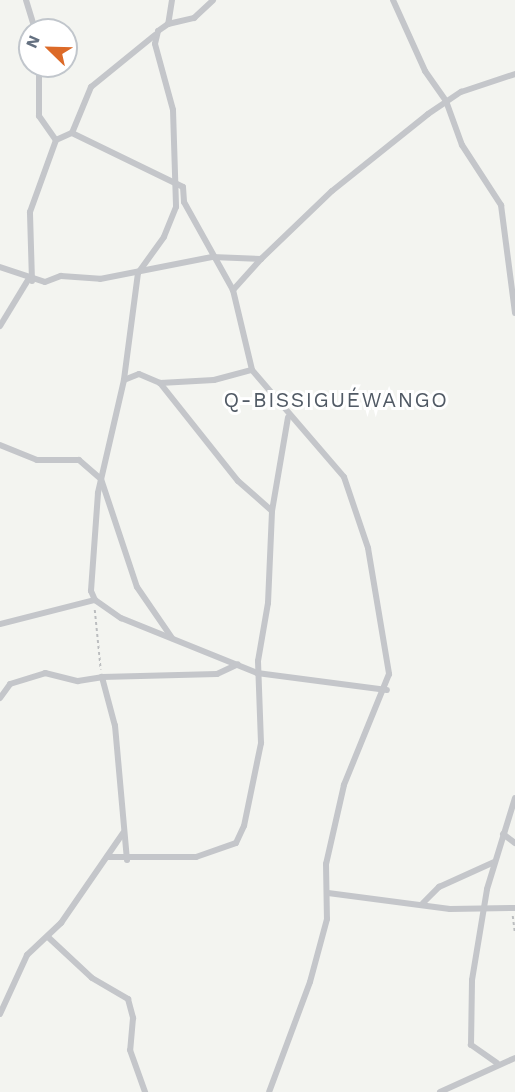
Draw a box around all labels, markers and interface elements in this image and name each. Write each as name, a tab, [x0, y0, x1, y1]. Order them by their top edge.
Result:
north arrow	[18, 18, 78, 78]
text: N	[22, 32, 44, 51]
district label: Q-BISSIGUÉWANGO	[224, 387, 448, 413]

